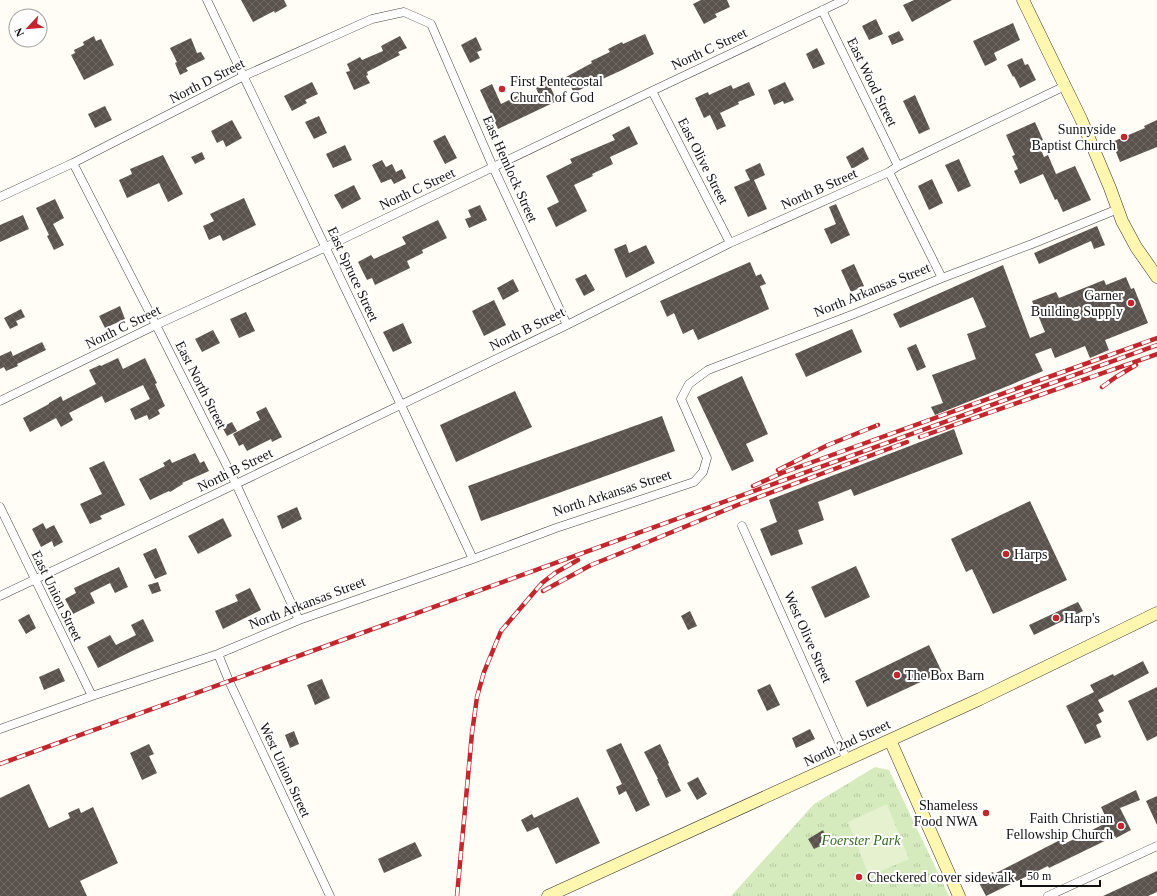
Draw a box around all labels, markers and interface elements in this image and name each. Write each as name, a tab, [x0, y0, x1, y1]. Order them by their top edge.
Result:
north arrow	[8, 8, 48, 48]
street label: North C Street	[669, 25, 749, 73]
text: N	[12, 26, 26, 39]
street label: East Wood Street	[844, 35, 900, 129]
street label: North D Street	[167, 56, 247, 106]
place label: First Pentecostal Church of God	[510, 74, 603, 105]
marker: First Pentecostal Church of God	[497, 84, 507, 94]
street label: East Hemlock Street	[480, 113, 540, 225]
street label: East Olive Street	[675, 115, 731, 207]
place label: Sunnyside Baptist Church	[1032, 122, 1116, 153]
marker: Sunnyside Baptist Church	[1119, 132, 1129, 142]
street label: North C Street	[377, 165, 457, 213]
street label: North B Street	[779, 165, 859, 212]
street label: East Spruce Street	[325, 224, 382, 324]
street label: North Arkansas Street	[812, 260, 932, 320]
place label: Garner Building Supply	[1031, 288, 1123, 319]
marker: Garner Building Supply	[1126, 298, 1136, 308]
street label: North C Street	[83, 302, 163, 352]
street label: North B Street	[487, 304, 567, 354]
street label: East North Street	[172, 339, 230, 431]
street label: North B Street	[195, 445, 275, 495]
street label: North Arkansas Street	[551, 467, 673, 519]
place label: Harps	[1014, 547, 1047, 562]
street label: East Union Street	[29, 548, 85, 644]
marker: Harps	[1001, 549, 1011, 559]
street label: North Arkansas Street	[247, 574, 367, 632]
street label: West Olive Street	[781, 589, 835, 685]
place label: Harp's	[1064, 611, 1100, 626]
marker: Harp's	[1051, 613, 1061, 623]
place label: The Box Barn	[905, 668, 984, 683]
marker: The Box Barn	[892, 670, 902, 680]
street label: North 2nd Street	[802, 716, 893, 770]
street label: West Union Street	[257, 720, 313, 820]
place label: Shameless Food NWA	[914, 798, 979, 829]
marker: Shameless Food NWA	[981, 808, 991, 818]
place label: Faith Christian Fellowship Church	[1006, 811, 1113, 842]
marker: Faith Christian Fellowship Church	[1116, 821, 1126, 831]
park label: Foerster Park	[821, 833, 901, 848]
scale bar	[1021, 862, 1100, 888]
text: 50 m	[1027, 869, 1052, 883]
place label: Checkered cover sidewalk	[867, 870, 1015, 885]
marker: Checkered cover sidewalk	[854, 872, 864, 882]

